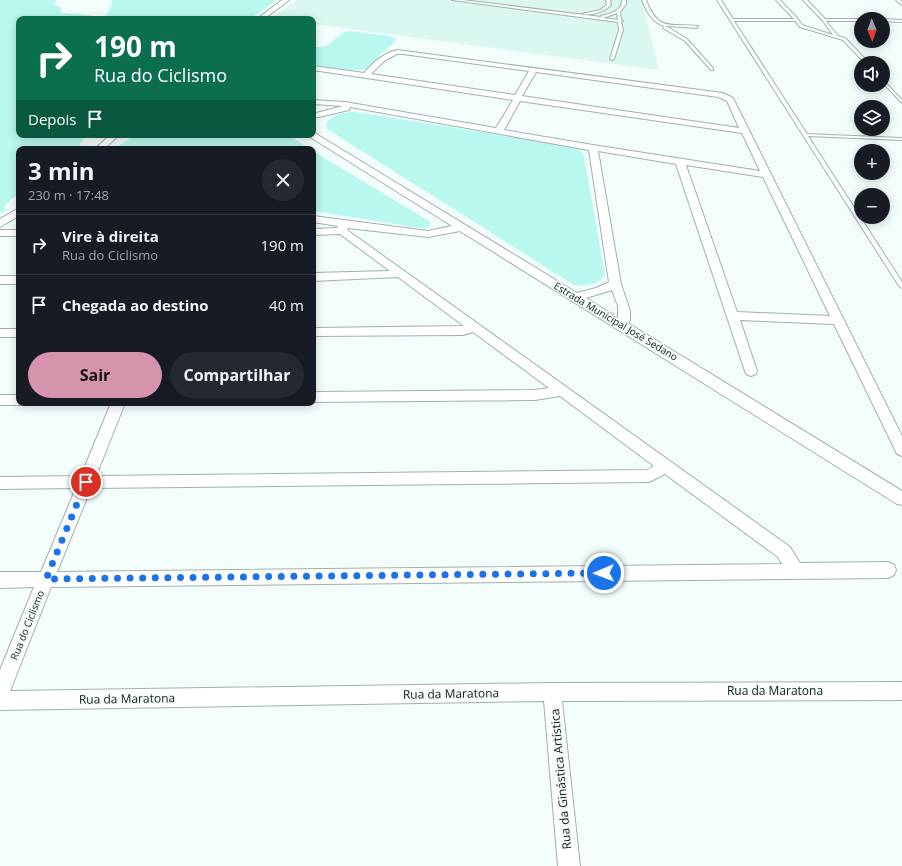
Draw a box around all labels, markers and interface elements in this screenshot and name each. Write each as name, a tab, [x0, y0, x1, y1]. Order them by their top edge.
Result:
north arrow	[854, 12, 890, 48]
map controls	[854, 12, 890, 224]
text: 190 m	[94, 27, 177, 65]
icon: right	[28, 32, 80, 84]
button: sound	[854, 56, 890, 92]
text: Rua do Ciclismo	[94, 63, 227, 87]
button: layers	[854, 100, 890, 136]
icon: arrive	[84, 108, 106, 130]
text: Depois	[28, 109, 76, 129]
button: +	[854, 144, 890, 180]
text: 3 min	[28, 154, 95, 187]
button: close	[262, 159, 304, 201]
text: 230 m · 17:48	[28, 186, 109, 204]
button: −	[854, 188, 890, 224]
text: Vire à direita	[62, 226, 159, 246]
icon: right	[28, 234, 50, 256]
text: 190 m	[260, 235, 304, 255]
text: Rua do Ciclismo	[62, 246, 158, 264]
street label: Estrada Municipal José Sedano	[551, 278, 681, 364]
icon: arrive	[28, 294, 50, 316]
text: Chegada ao destino	[62, 295, 209, 315]
text: 40 m	[269, 295, 304, 315]
button: Sair	[28, 352, 162, 398]
button: Compartilhar	[170, 352, 304, 398]
pin	[69, 465, 103, 499]
icon: arrive	[75, 471, 97, 493]
position arrow	[583, 552, 625, 594]
street label: Rua do Ciclismo	[7, 588, 47, 662]
street label: Rua da Maratona	[727, 682, 823, 699]
street label: Rua da Maratona	[403, 684, 499, 703]
street label: Rua da Maratona	[79, 689, 175, 708]
street label: Rua da Ginástica Artística	[546, 708, 575, 850]

